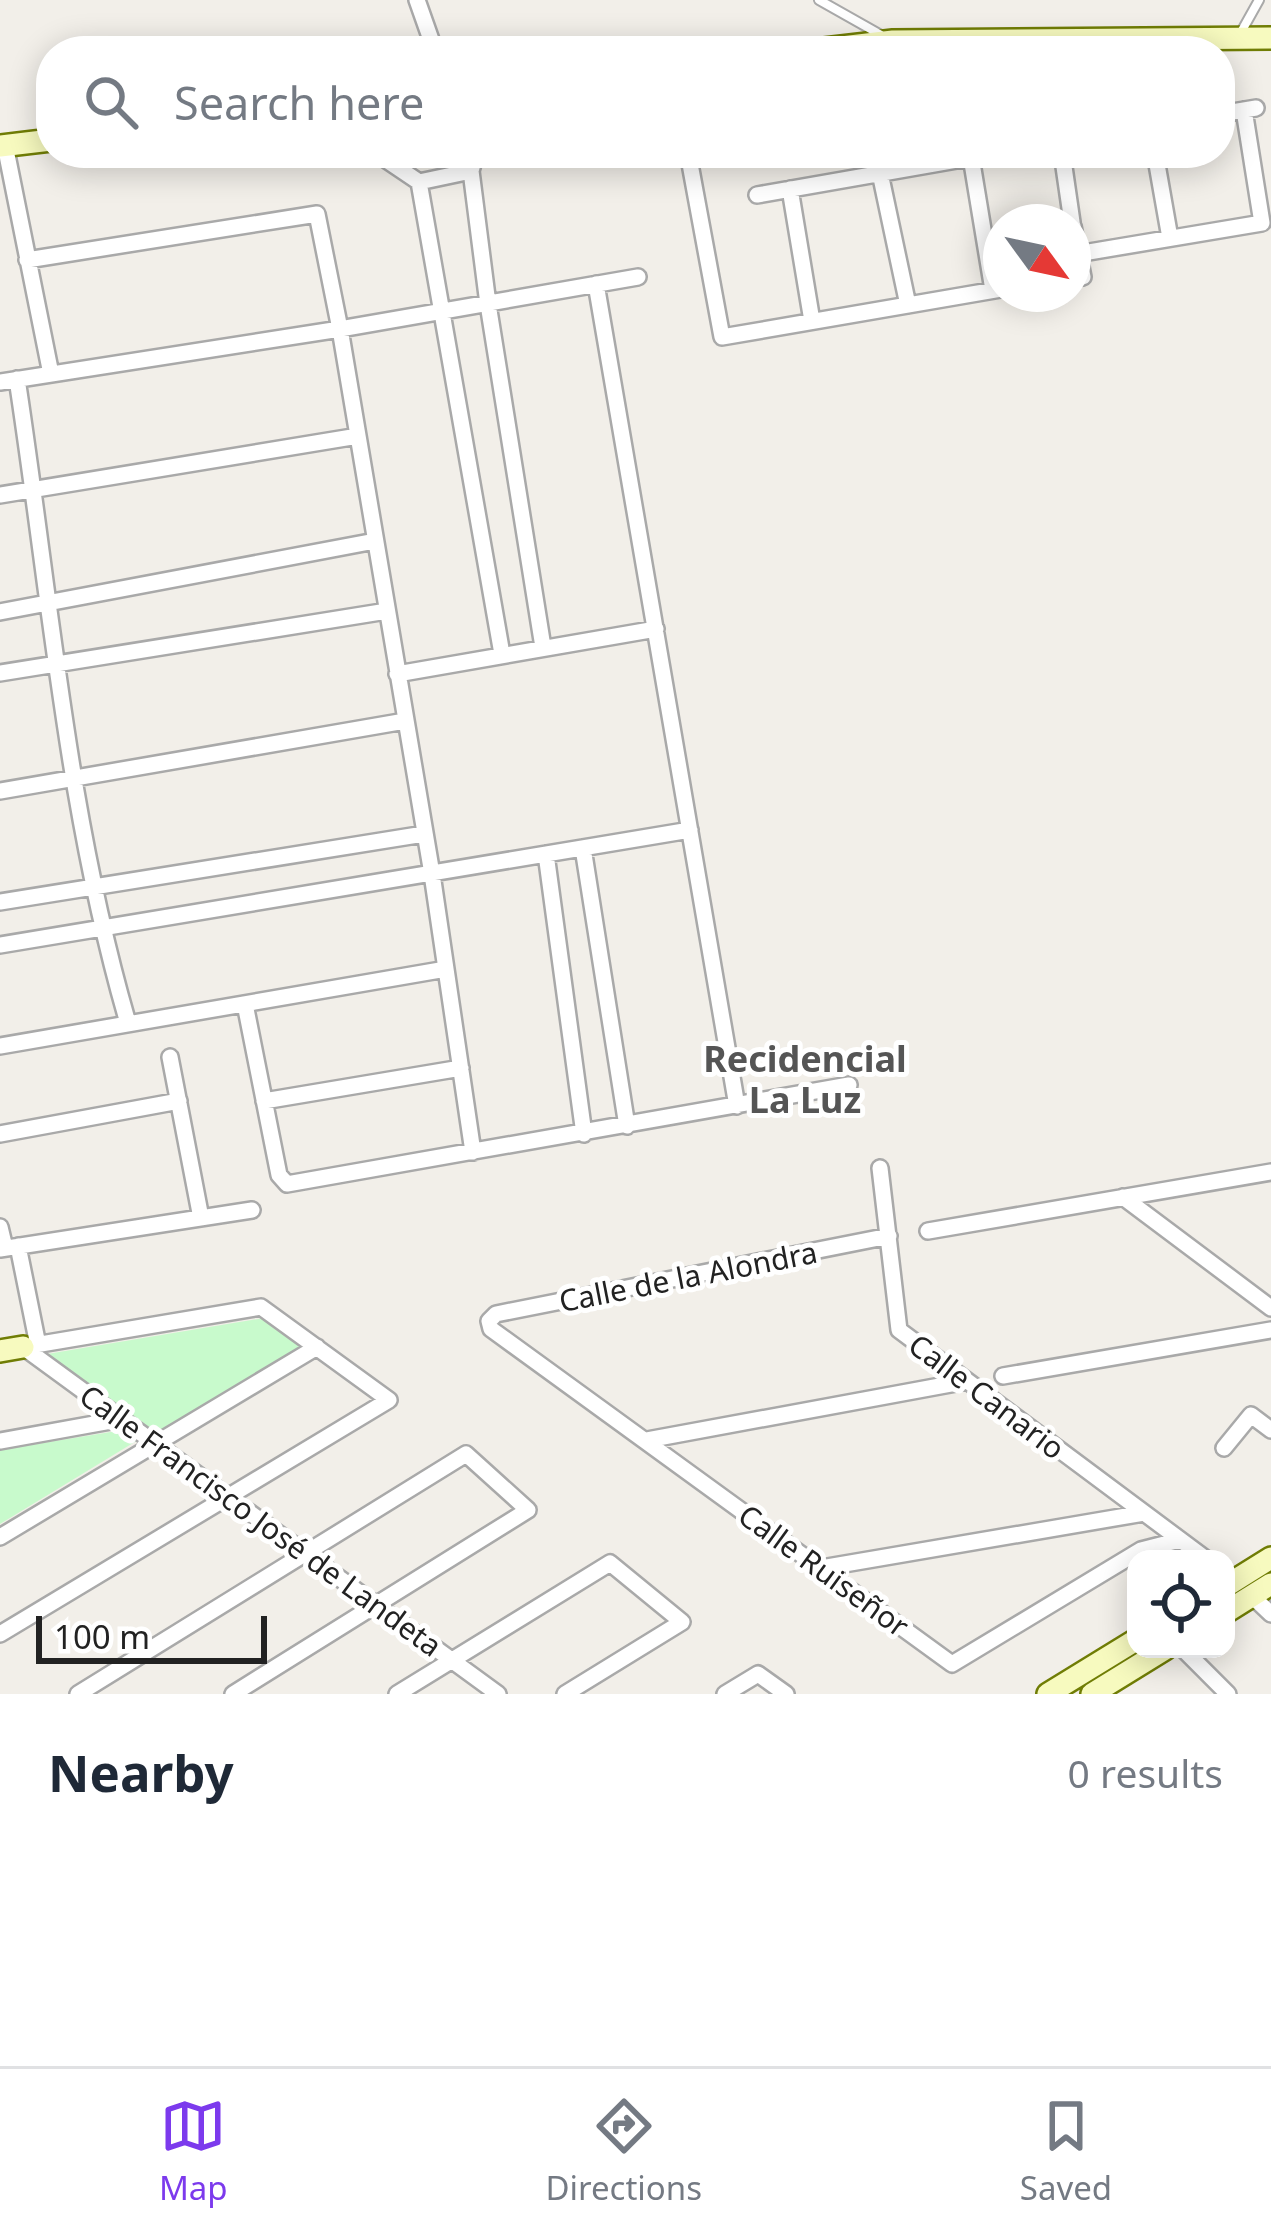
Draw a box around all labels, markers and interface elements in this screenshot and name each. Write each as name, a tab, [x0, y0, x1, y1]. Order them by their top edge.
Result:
search box	[36, 36, 1235, 168]
icon: search	[78, 69, 144, 135]
text: Search here	[174, 72, 424, 133]
north arrow	[983, 204, 1091, 312]
district label: Recidencial La Luz	[703, 1034, 907, 1124]
street label: Calle de la Alondra	[555, 1231, 821, 1321]
street label: Calle Canario	[901, 1324, 1073, 1468]
street label: Calle Francisco José de Landeta	[72, 1375, 450, 1665]
street label: Calle Ruiseñor	[731, 1494, 917, 1646]
map controls	[1127, 1550, 1235, 1658]
button: locate	[1127, 1550, 1235, 1658]
scale bar	[36, 1610, 267, 1663]
text: 100 m	[54, 1614, 150, 1659]
text: Nearby	[48, 1737, 234, 1807]
text: 0 results	[1068, 1746, 1223, 1799]
tab: Map	[159, 2093, 228, 2210]
tab: Directions	[545, 2093, 702, 2210]
tab: Saved	[1020, 2093, 1112, 2210]

